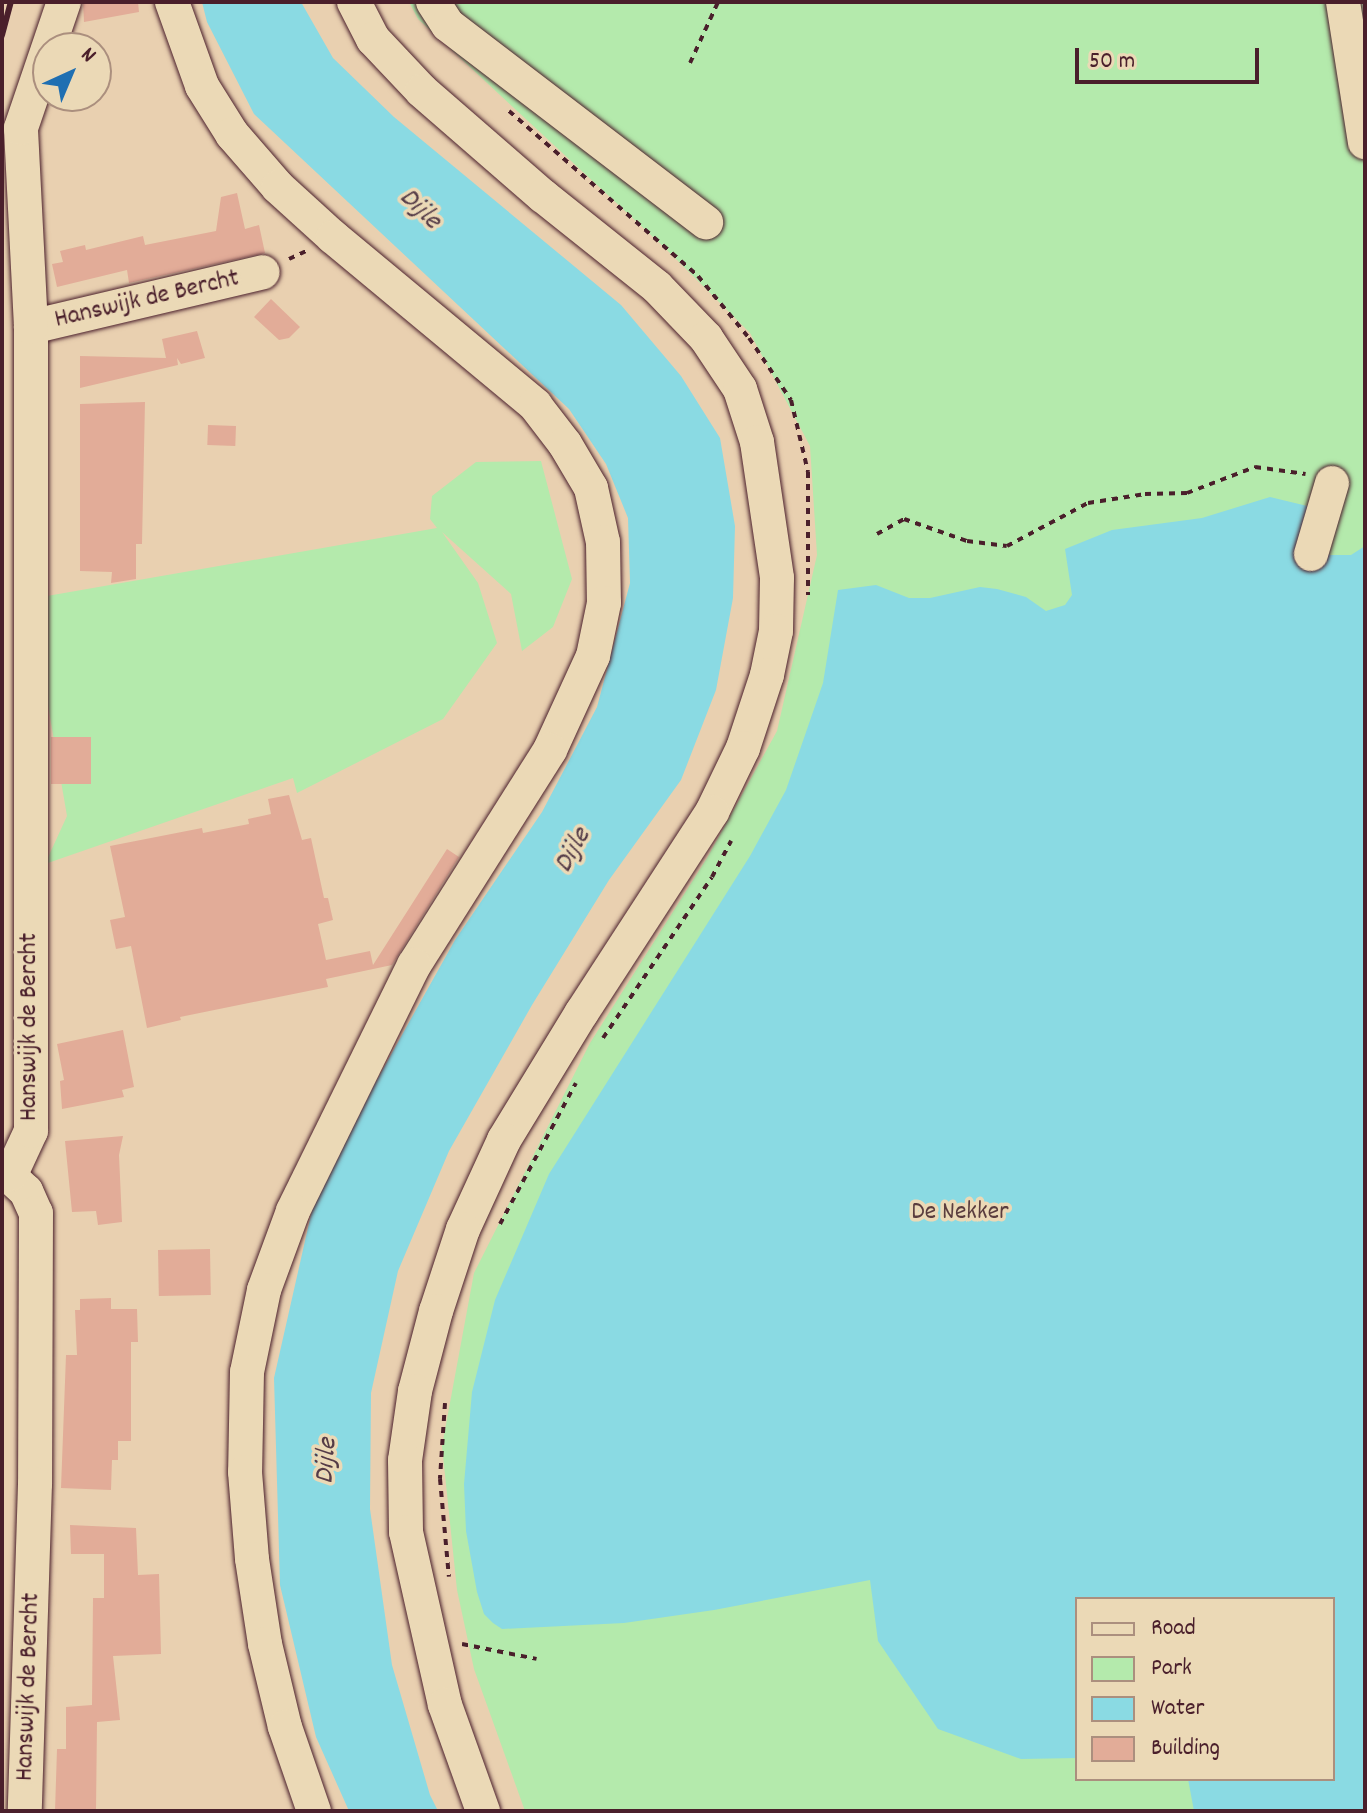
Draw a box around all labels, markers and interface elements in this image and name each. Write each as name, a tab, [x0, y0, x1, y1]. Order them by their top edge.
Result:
north arrow	[32, 32, 112, 112]
scale bar	[1079, 32, 1263, 82]
text: N	[73, 41, 102, 71]
text: 50 m	[1089, 45, 1135, 79]
water label: Dijle	[391, 182, 447, 238]
street label: Hanswijk de Bercht	[52, 264, 242, 336]
water label: Dijle	[548, 823, 600, 879]
street label: Hanswijk de Bercht	[14, 933, 46, 1121]
park label: De Nekker	[911, 1197, 1009, 1229]
water label: Dijle	[310, 1437, 346, 1485]
street label: Hanswijk de Bercht	[10, 1592, 48, 1782]
legend	[1075, 1597, 1335, 1781]
text: Road	[1151, 1612, 1196, 1646]
text: Park	[1151, 1652, 1192, 1686]
text: Water	[1151, 1692, 1204, 1726]
text: Building	[1151, 1732, 1220, 1766]

